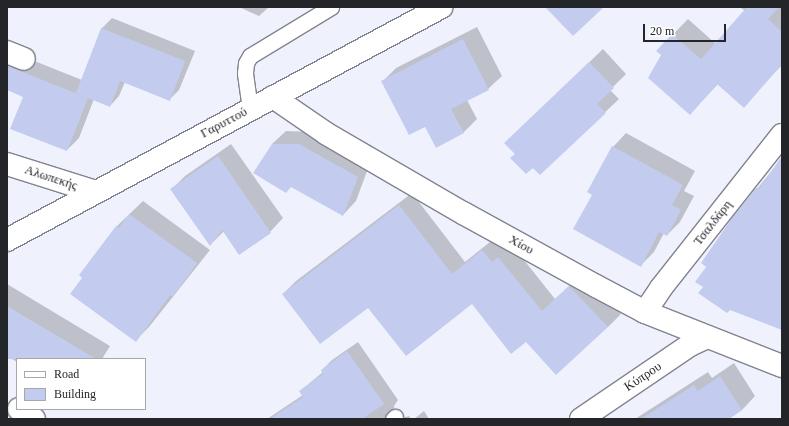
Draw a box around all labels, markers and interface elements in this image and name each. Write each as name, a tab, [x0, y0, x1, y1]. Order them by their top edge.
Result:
scale bar	[645, 16, 728, 42]
text: 20 m	[650, 24, 674, 38]
street label: Γαρυττού	[198, 104, 250, 142]
street label: Αλωπεκής	[23, 162, 79, 194]
street label: Τσαλδάρη	[690, 197, 736, 249]
street label: Χίου	[506, 232, 536, 258]
legend	[16, 358, 146, 410]
street label: Κύπρου	[621, 359, 665, 395]
text: Road	[54, 367, 79, 381]
text: Building	[54, 387, 96, 401]

